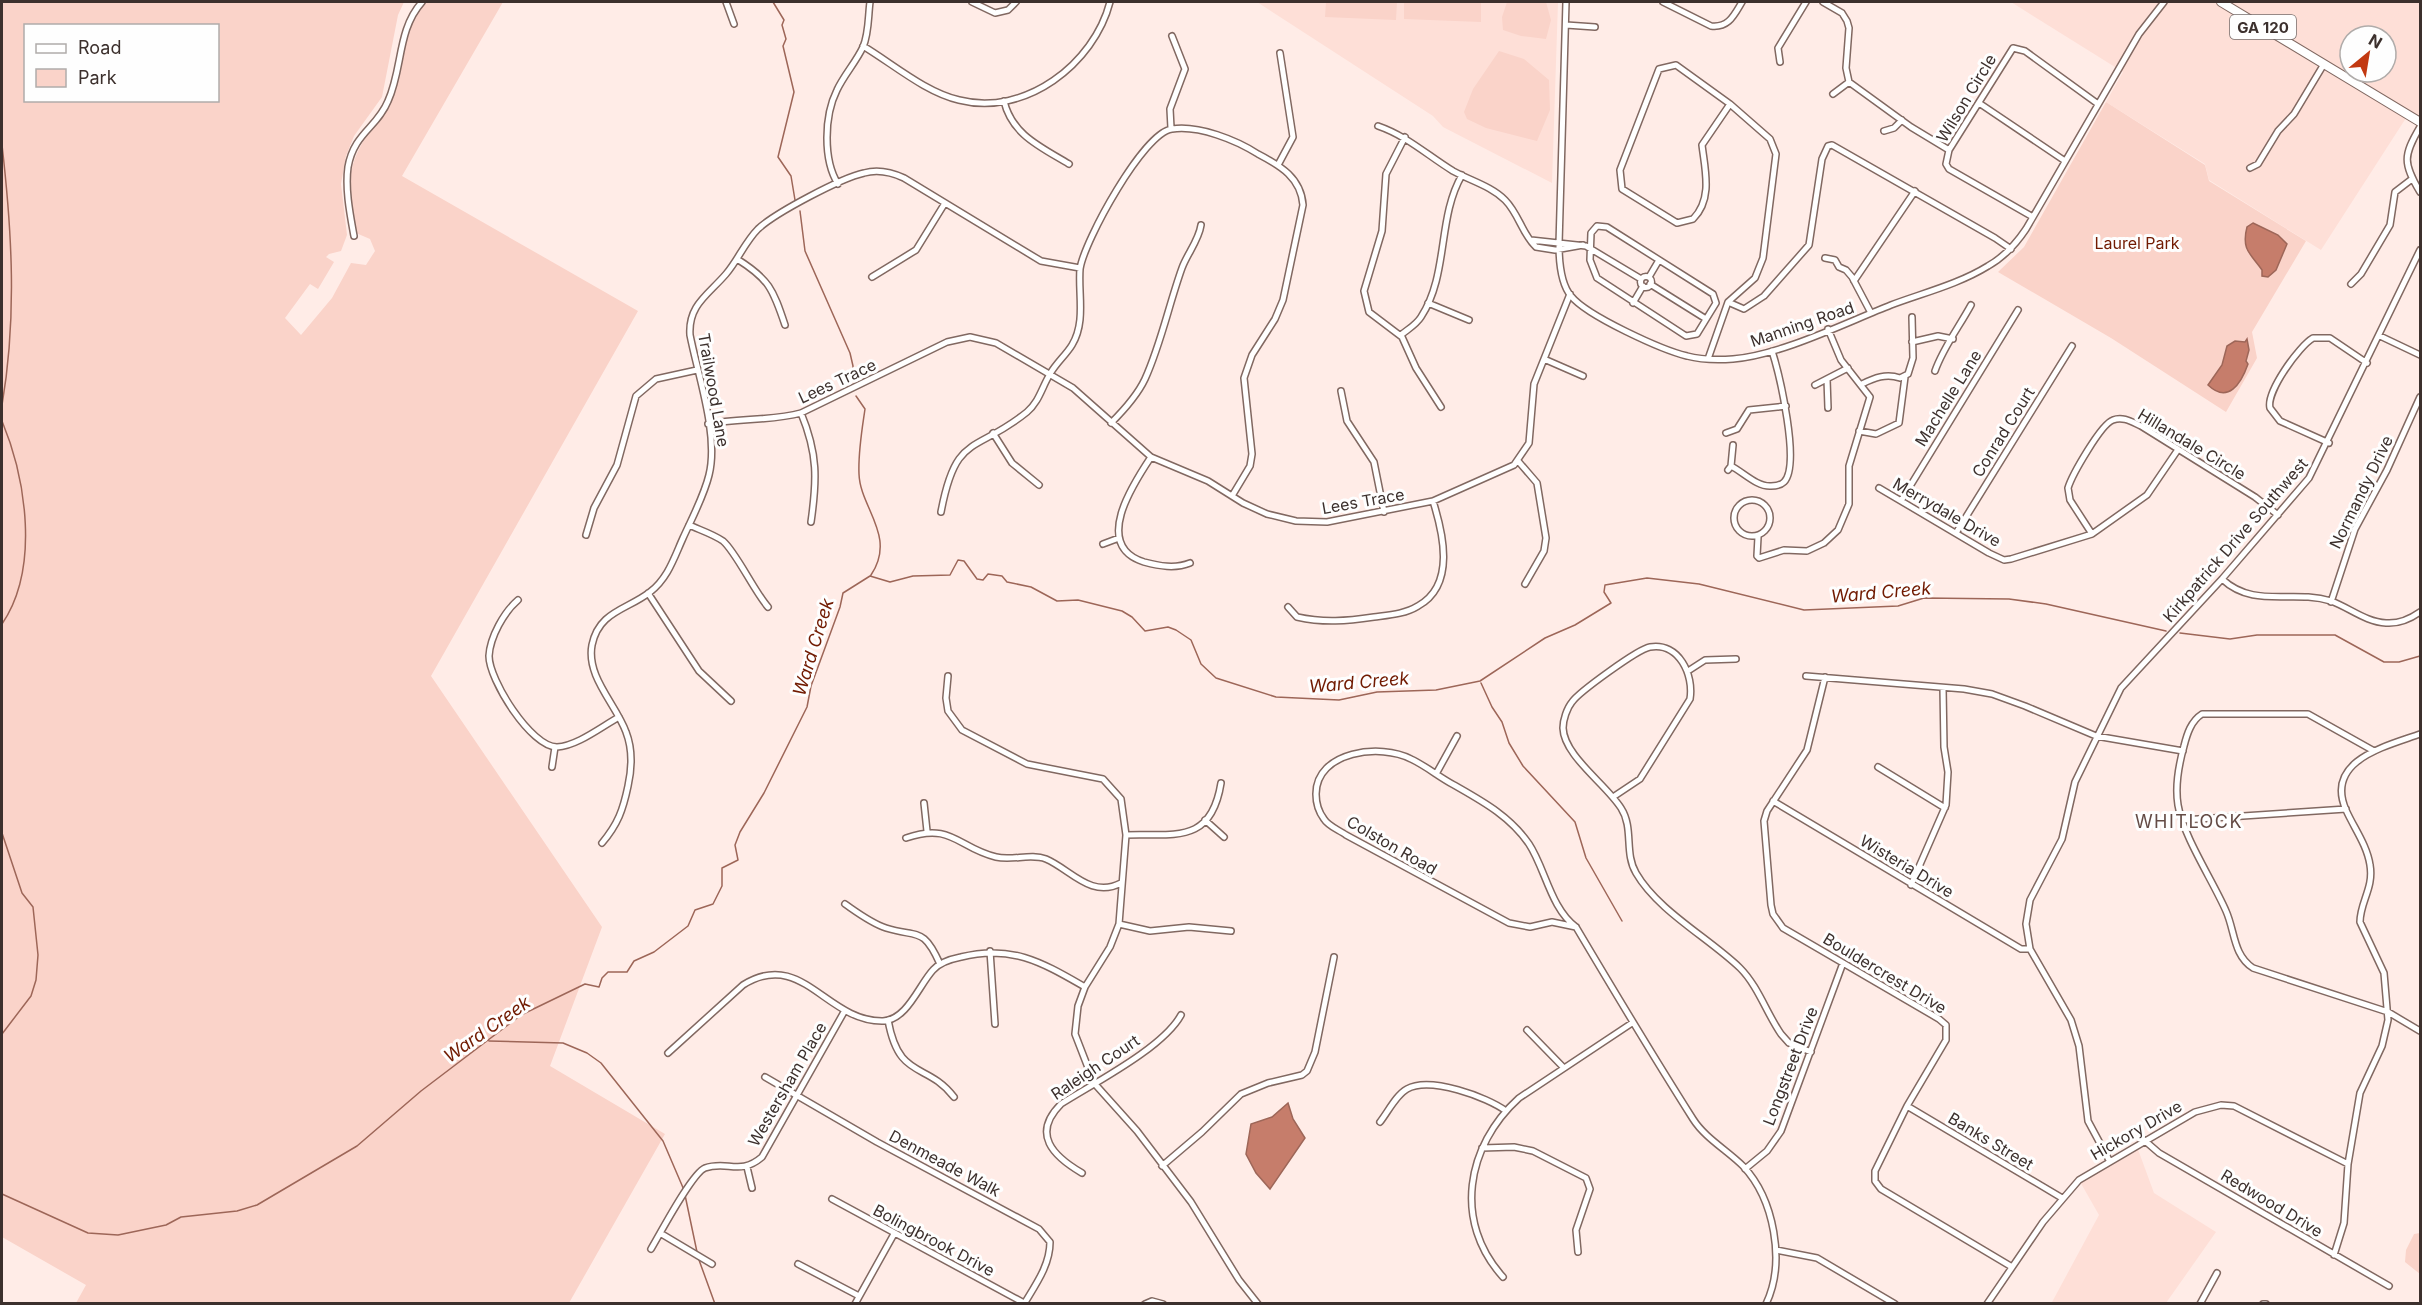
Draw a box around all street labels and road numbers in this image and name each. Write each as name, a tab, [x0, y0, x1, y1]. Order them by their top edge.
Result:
road number: GA 120	[2230, 15, 2296, 39]
street label: Wilson Circle	[1932, 50, 2000, 146]
street label: Manning Road	[1747, 297, 1857, 351]
street label: Trailwood Lane	[694, 331, 734, 449]
street label: Machelle Lane	[1910, 346, 1986, 450]
street label: Lees Trace	[795, 354, 879, 408]
street label: Conrad Court	[1967, 383, 2039, 481]
street label: Hillandale Circle	[2135, 404, 2249, 484]
street label: Normandy Drive	[2325, 432, 2397, 552]
street label: Kirkpatrick Drive Southwest	[2158, 454, 2312, 626]
street label: Merrydale Drive	[1890, 473, 2004, 551]
street label: Lees Trace	[1320, 484, 1406, 518]
street label: Colston Road	[1343, 811, 1441, 879]
street label: Wisteria Drive	[1856, 830, 1958, 902]
street label: Bouldercrest Drive	[1820, 928, 1950, 1018]
street label: Longstreet Drive	[1758, 1004, 1822, 1128]
street label: Westersham Place	[743, 1018, 831, 1150]
street label: Raleigh Court	[1047, 1030, 1143, 1104]
street label: Hickory Drive	[2087, 1096, 2185, 1164]
street label: Banks Street	[1945, 1108, 2037, 1174]
street label: Denmeade Walk	[886, 1125, 1004, 1201]
street label: Redwood Drive	[2217, 1165, 2327, 1241]
street label: Bolingbrook Drive	[870, 1200, 998, 1280]

